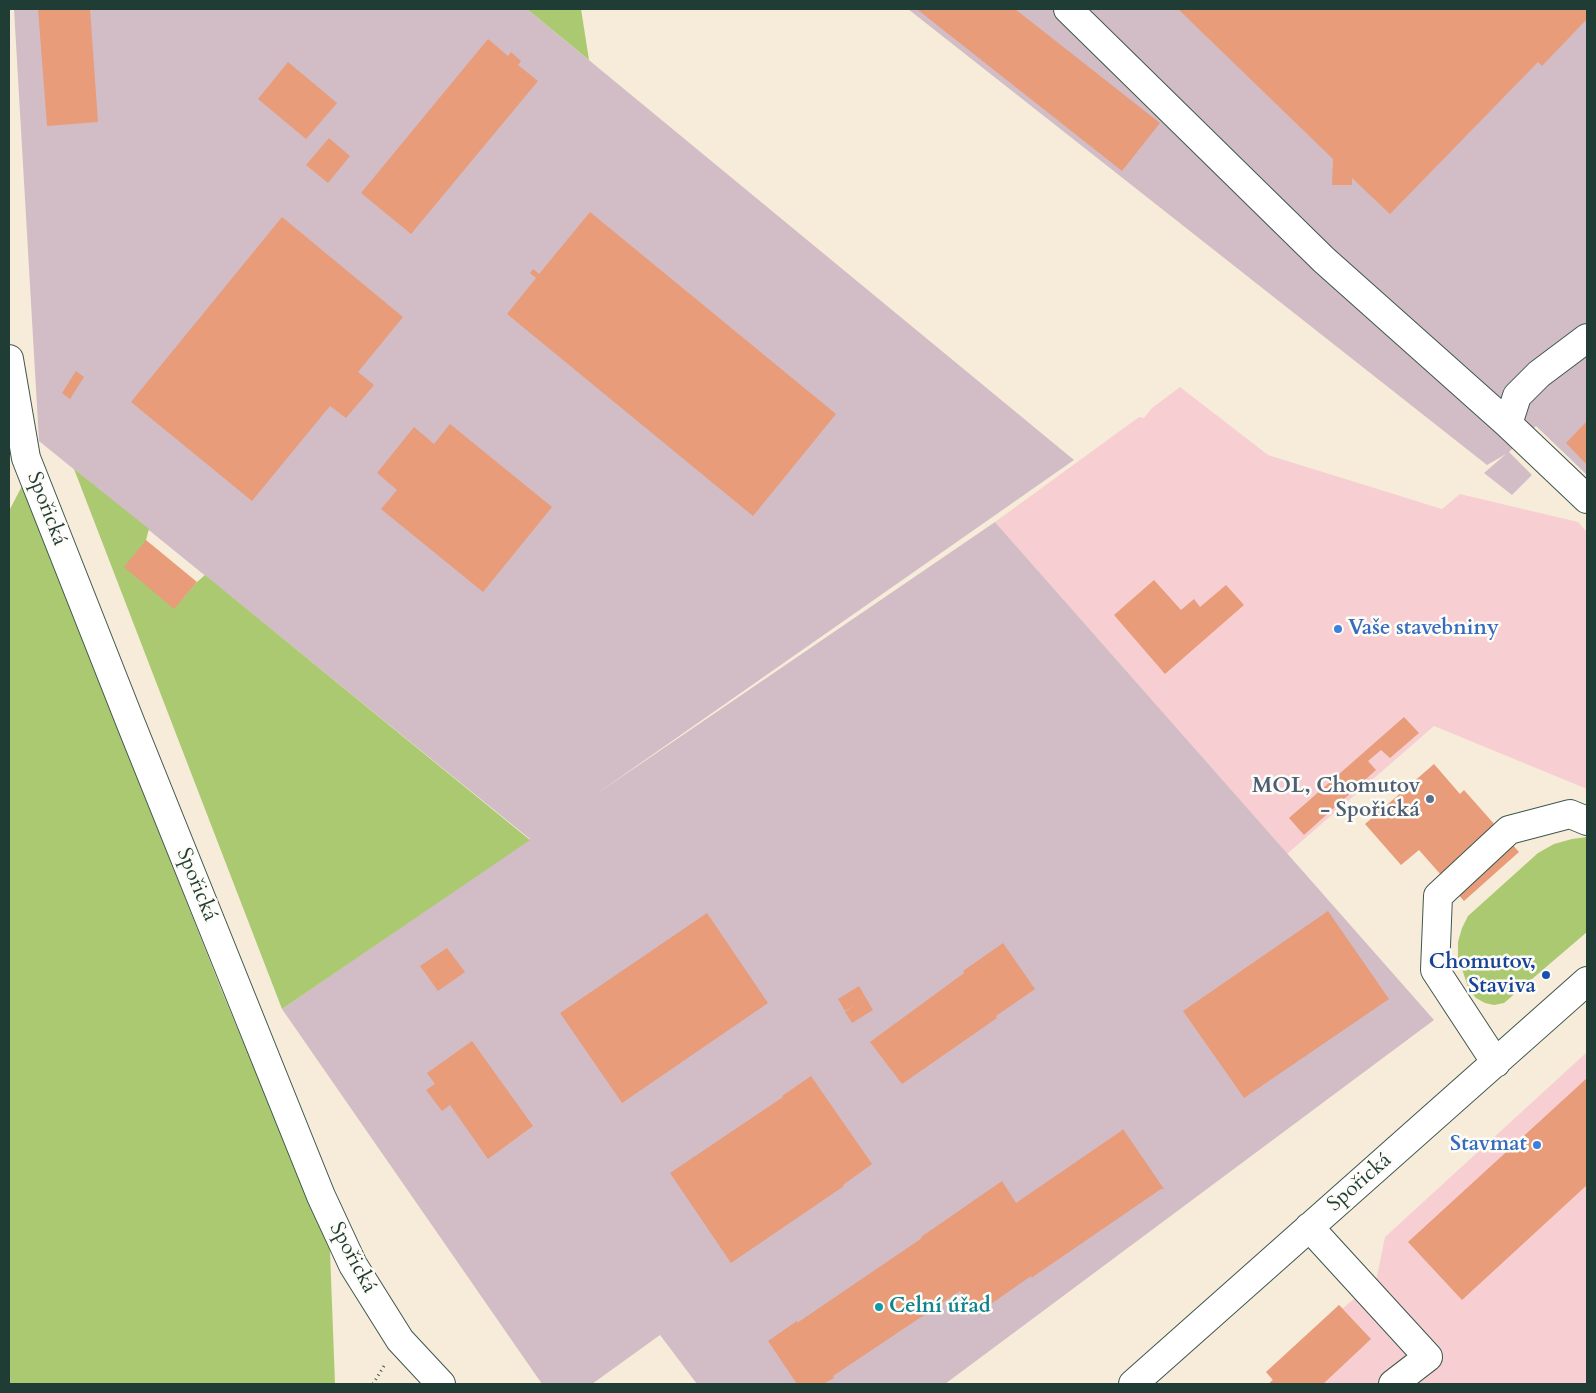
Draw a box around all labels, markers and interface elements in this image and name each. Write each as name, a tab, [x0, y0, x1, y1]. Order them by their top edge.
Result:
street label: Spořická	[21, 469, 71, 549]
place label: Vaše stavebniny	[1348, 616, 1499, 642]
marker: Vaše stavebniny	[1332, 623, 1344, 635]
place label: MOL, Chomutov - Spořická	[1252, 774, 1420, 824]
marker: MOL, Chomutov - Spořická	[1424, 793, 1436, 805]
street label: Spořická	[170, 845, 222, 925]
place label: Chomutov, Staviva	[1429, 950, 1536, 1000]
marker: Chomutov, Staviva	[1540, 969, 1552, 981]
place label: Stavmat	[1450, 1132, 1527, 1158]
marker: Stavmat	[1531, 1139, 1543, 1151]
street label: Spořická	[1323, 1148, 1397, 1218]
street label: Spořická	[323, 1218, 381, 1298]
place label: Celní úřad	[889, 1294, 991, 1320]
marker: Celní úřad	[873, 1301, 885, 1313]

